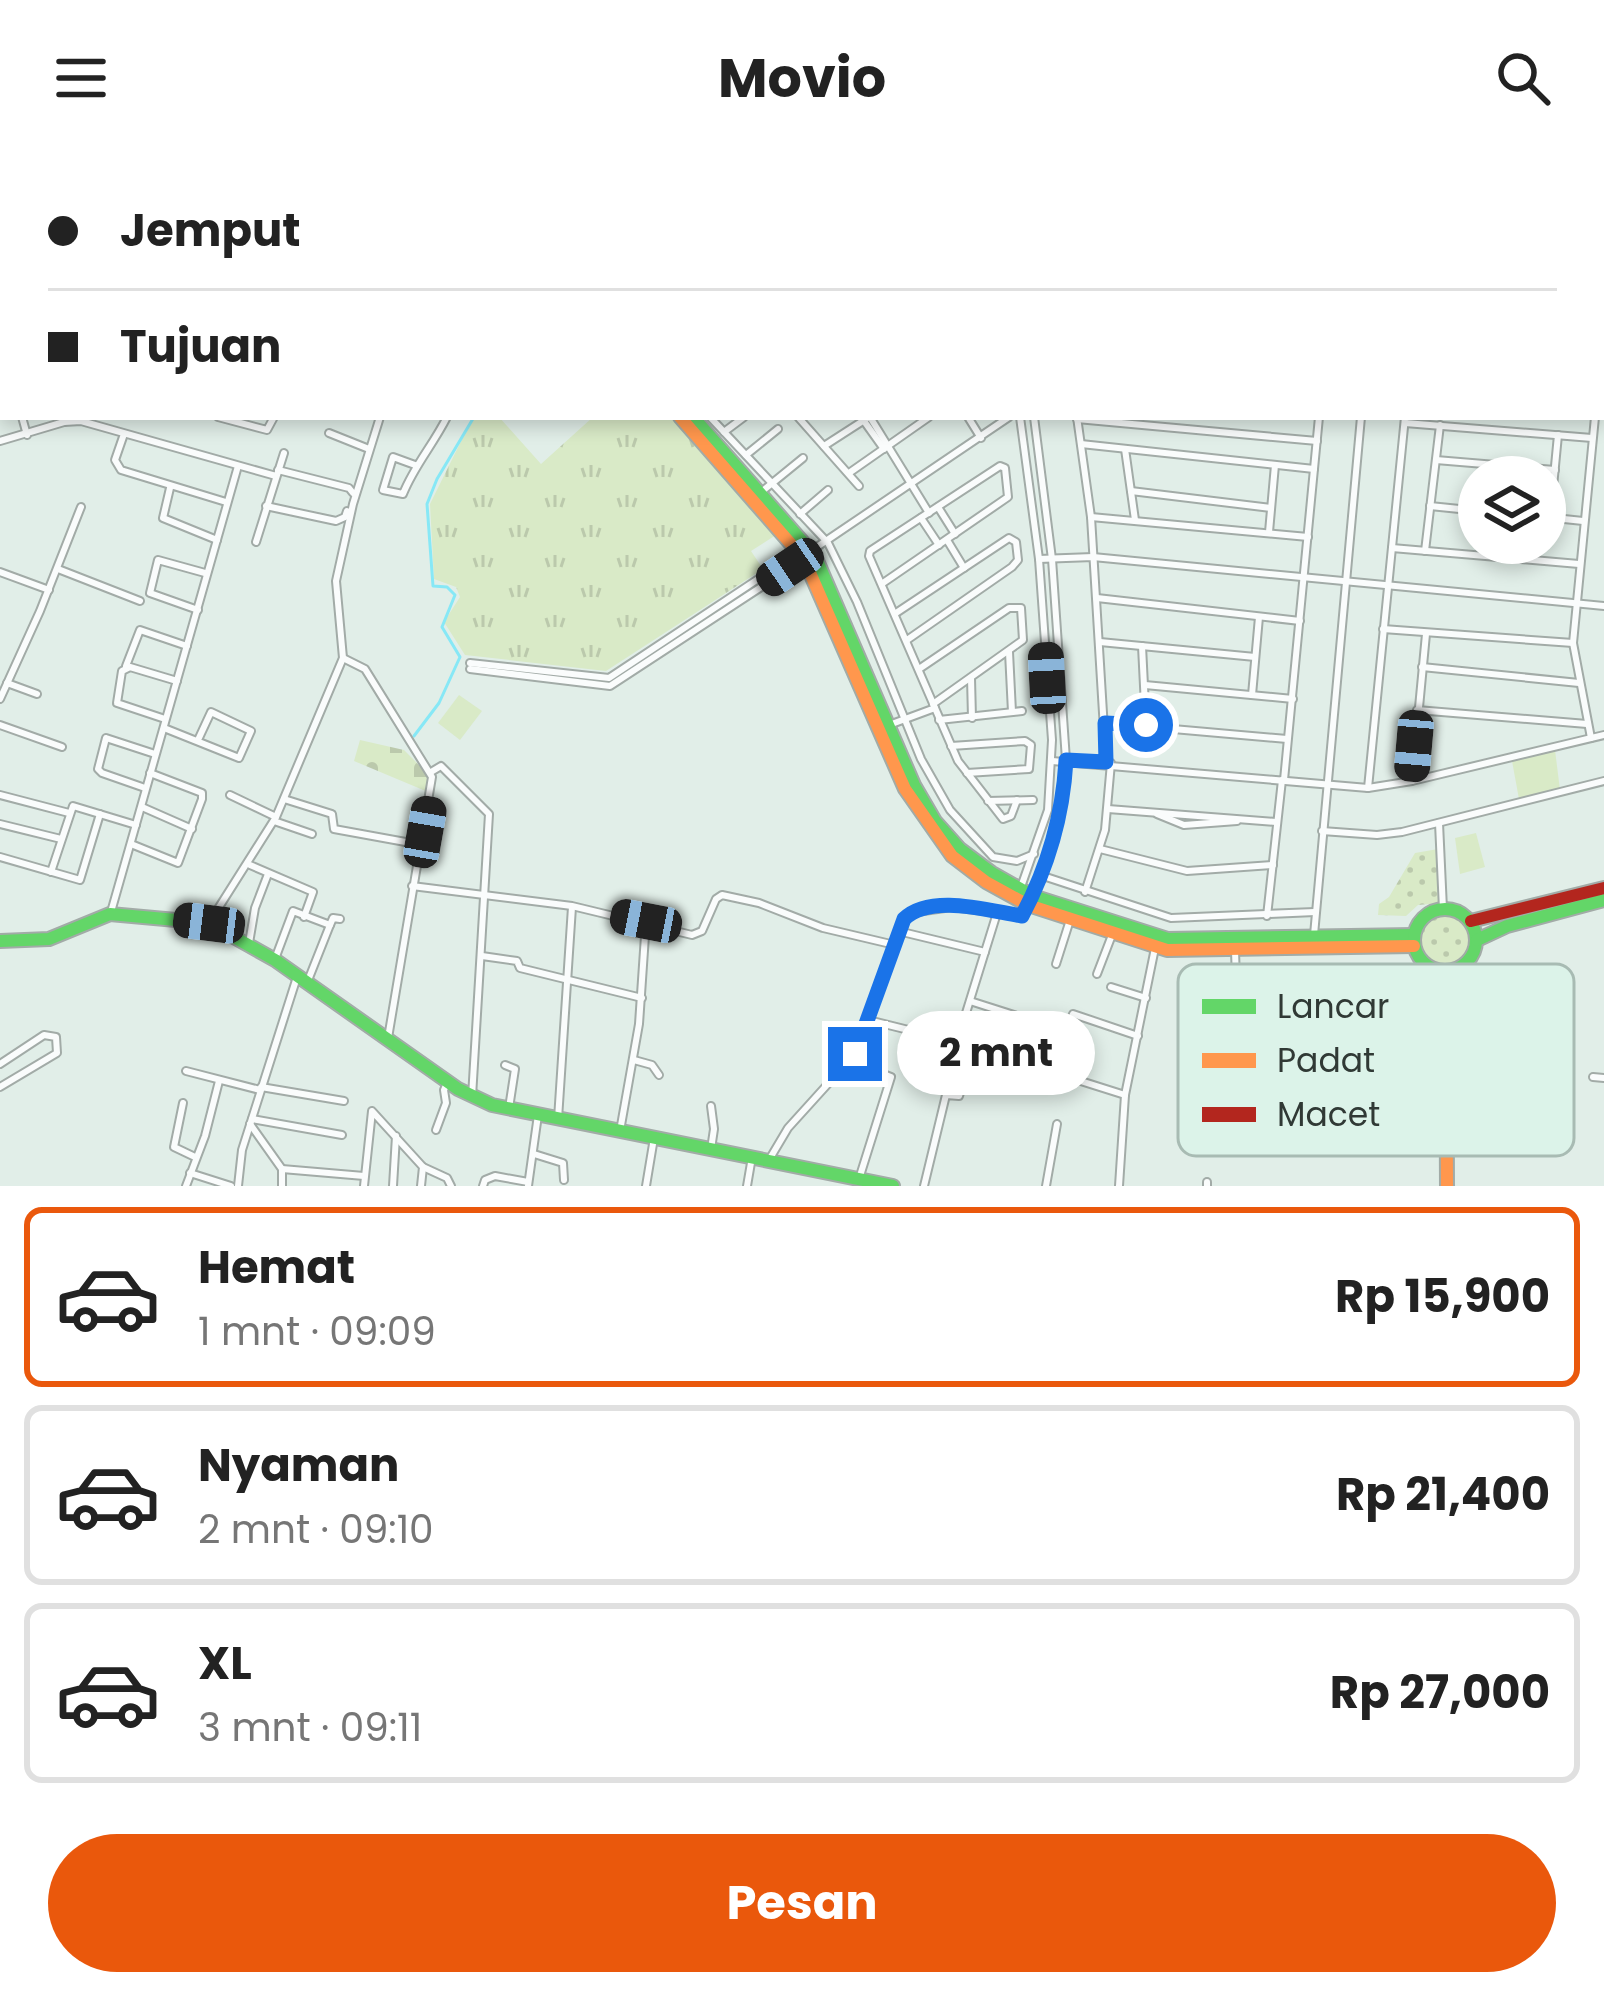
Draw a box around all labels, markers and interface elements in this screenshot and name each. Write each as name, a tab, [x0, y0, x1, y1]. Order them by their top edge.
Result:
text: Movio	[718, 40, 886, 116]
icon: menu	[48, 45, 114, 111]
icon: search	[1490, 45, 1556, 111]
text: Jemput	[120, 199, 301, 262]
text: Tujuan	[120, 315, 281, 378]
map controls	[1458, 456, 1566, 564]
button: layers	[1458, 456, 1566, 564]
car	[750, 532, 830, 602]
car	[1027, 641, 1067, 715]
route start	[1119, 698, 1173, 752]
car	[1393, 709, 1435, 783]
car	[401, 793, 449, 871]
car	[607, 896, 685, 946]
car	[171, 901, 247, 945]
legend	[1178, 964, 1574, 1156]
text: Lancar	[1277, 983, 1389, 1030]
callout: 2 mnt	[897, 1012, 1095, 1096]
text: 2 mnt	[939, 1025, 1053, 1080]
route end	[828, 1027, 882, 1081]
text: Padat	[1277, 1037, 1375, 1084]
text: Macet	[1277, 1091, 1380, 1138]
text: Hemat	[198, 1236, 355, 1299]
icon: car	[54, 1243, 162, 1351]
text: Rp 15,900	[1335, 1265, 1550, 1328]
text: 1 mnt · 09:09	[198, 1304, 436, 1359]
text: Nyaman	[198, 1434, 399, 1497]
icon: car	[54, 1441, 162, 1549]
text: Rp 21,400	[1336, 1463, 1550, 1526]
text: 2 mnt · 09:10	[198, 1502, 434, 1557]
text: XL	[198, 1632, 252, 1695]
icon: car	[54, 1639, 162, 1747]
text: Rp 27,000	[1330, 1661, 1550, 1724]
text: 3 mnt · 09:11	[198, 1700, 422, 1755]
button: Pesan	[48, 1834, 1556, 1972]

